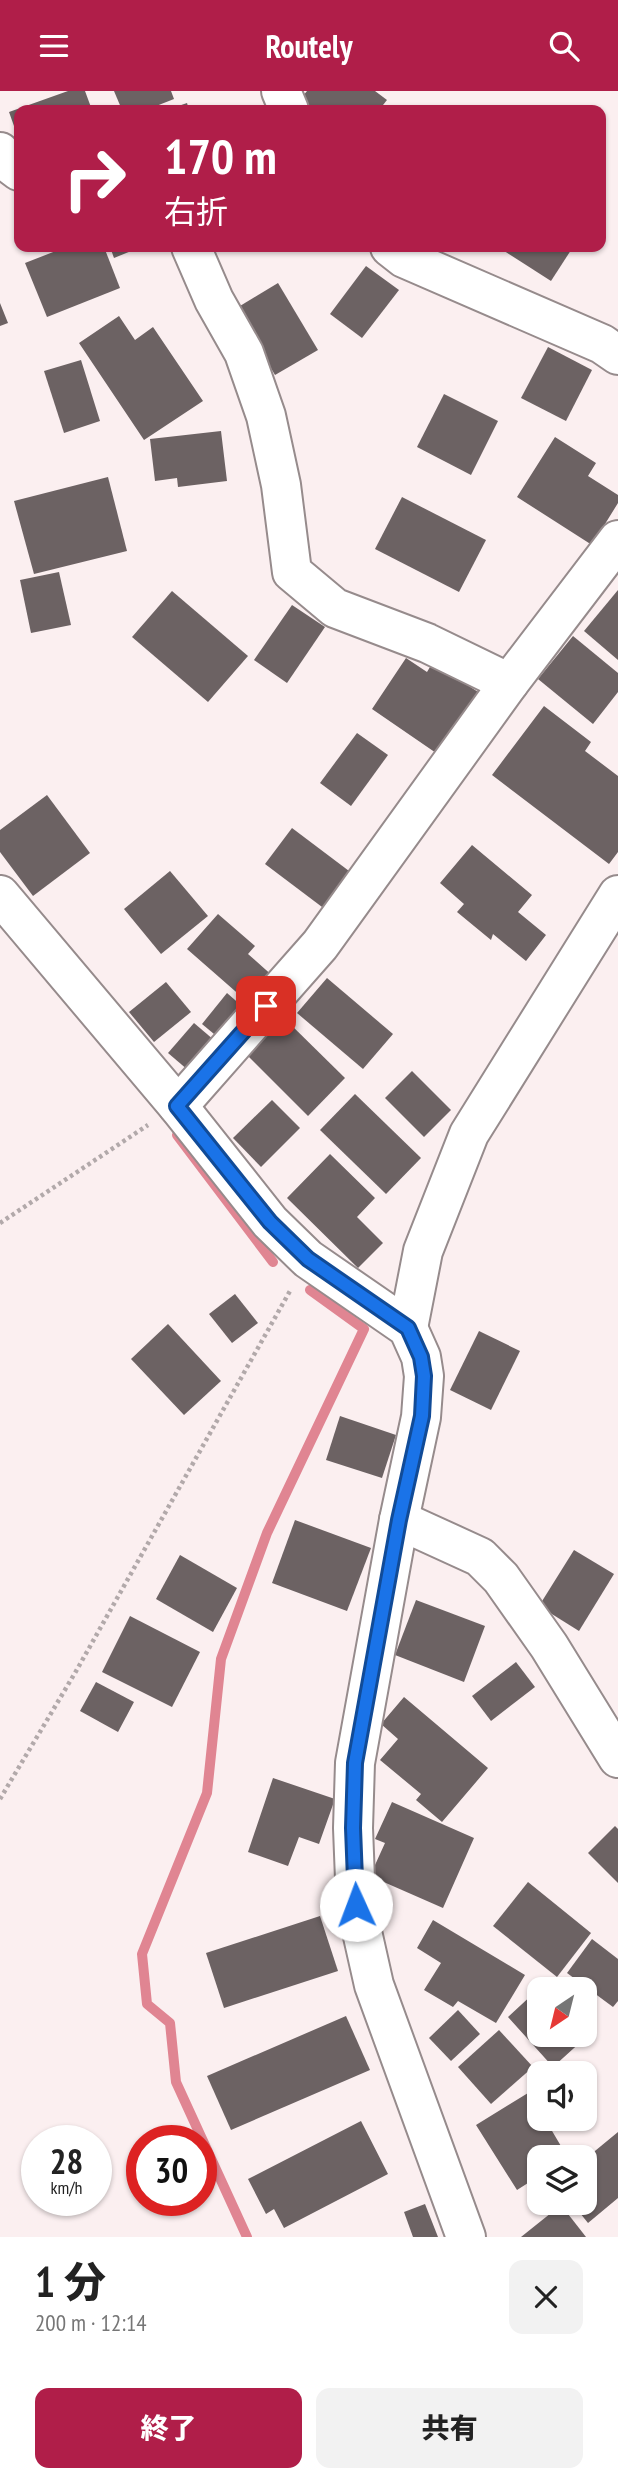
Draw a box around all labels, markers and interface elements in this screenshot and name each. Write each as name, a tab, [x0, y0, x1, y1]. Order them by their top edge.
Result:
text: Routely	[266, 25, 352, 67]
icon: menu	[35, 27, 73, 65]
icon: search	[545, 27, 583, 65]
text: 170 m	[164, 124, 277, 188]
icon: right	[49, 133, 140, 224]
text: 右折	[164, 190, 228, 232]
pin	[236, 976, 296, 1036]
icon: arrive	[247, 987, 285, 1025]
position arrow	[319, 1868, 393, 1942]
north arrow	[527, 1977, 597, 2047]
map controls	[527, 1977, 597, 2215]
button: sound	[527, 2061, 597, 2131]
speed limit sign: 30	[126, 2125, 217, 2216]
text: 28	[50, 2138, 83, 2184]
button: layers	[527, 2145, 597, 2215]
text: km/h	[51, 2176, 82, 2199]
text: 1 分	[35, 2254, 106, 2309]
button: close	[509, 2260, 583, 2334]
text: 200 m · 12:14	[35, 2308, 147, 2337]
button: 終了	[35, 2388, 302, 2468]
button: 共有	[316, 2388, 583, 2468]

